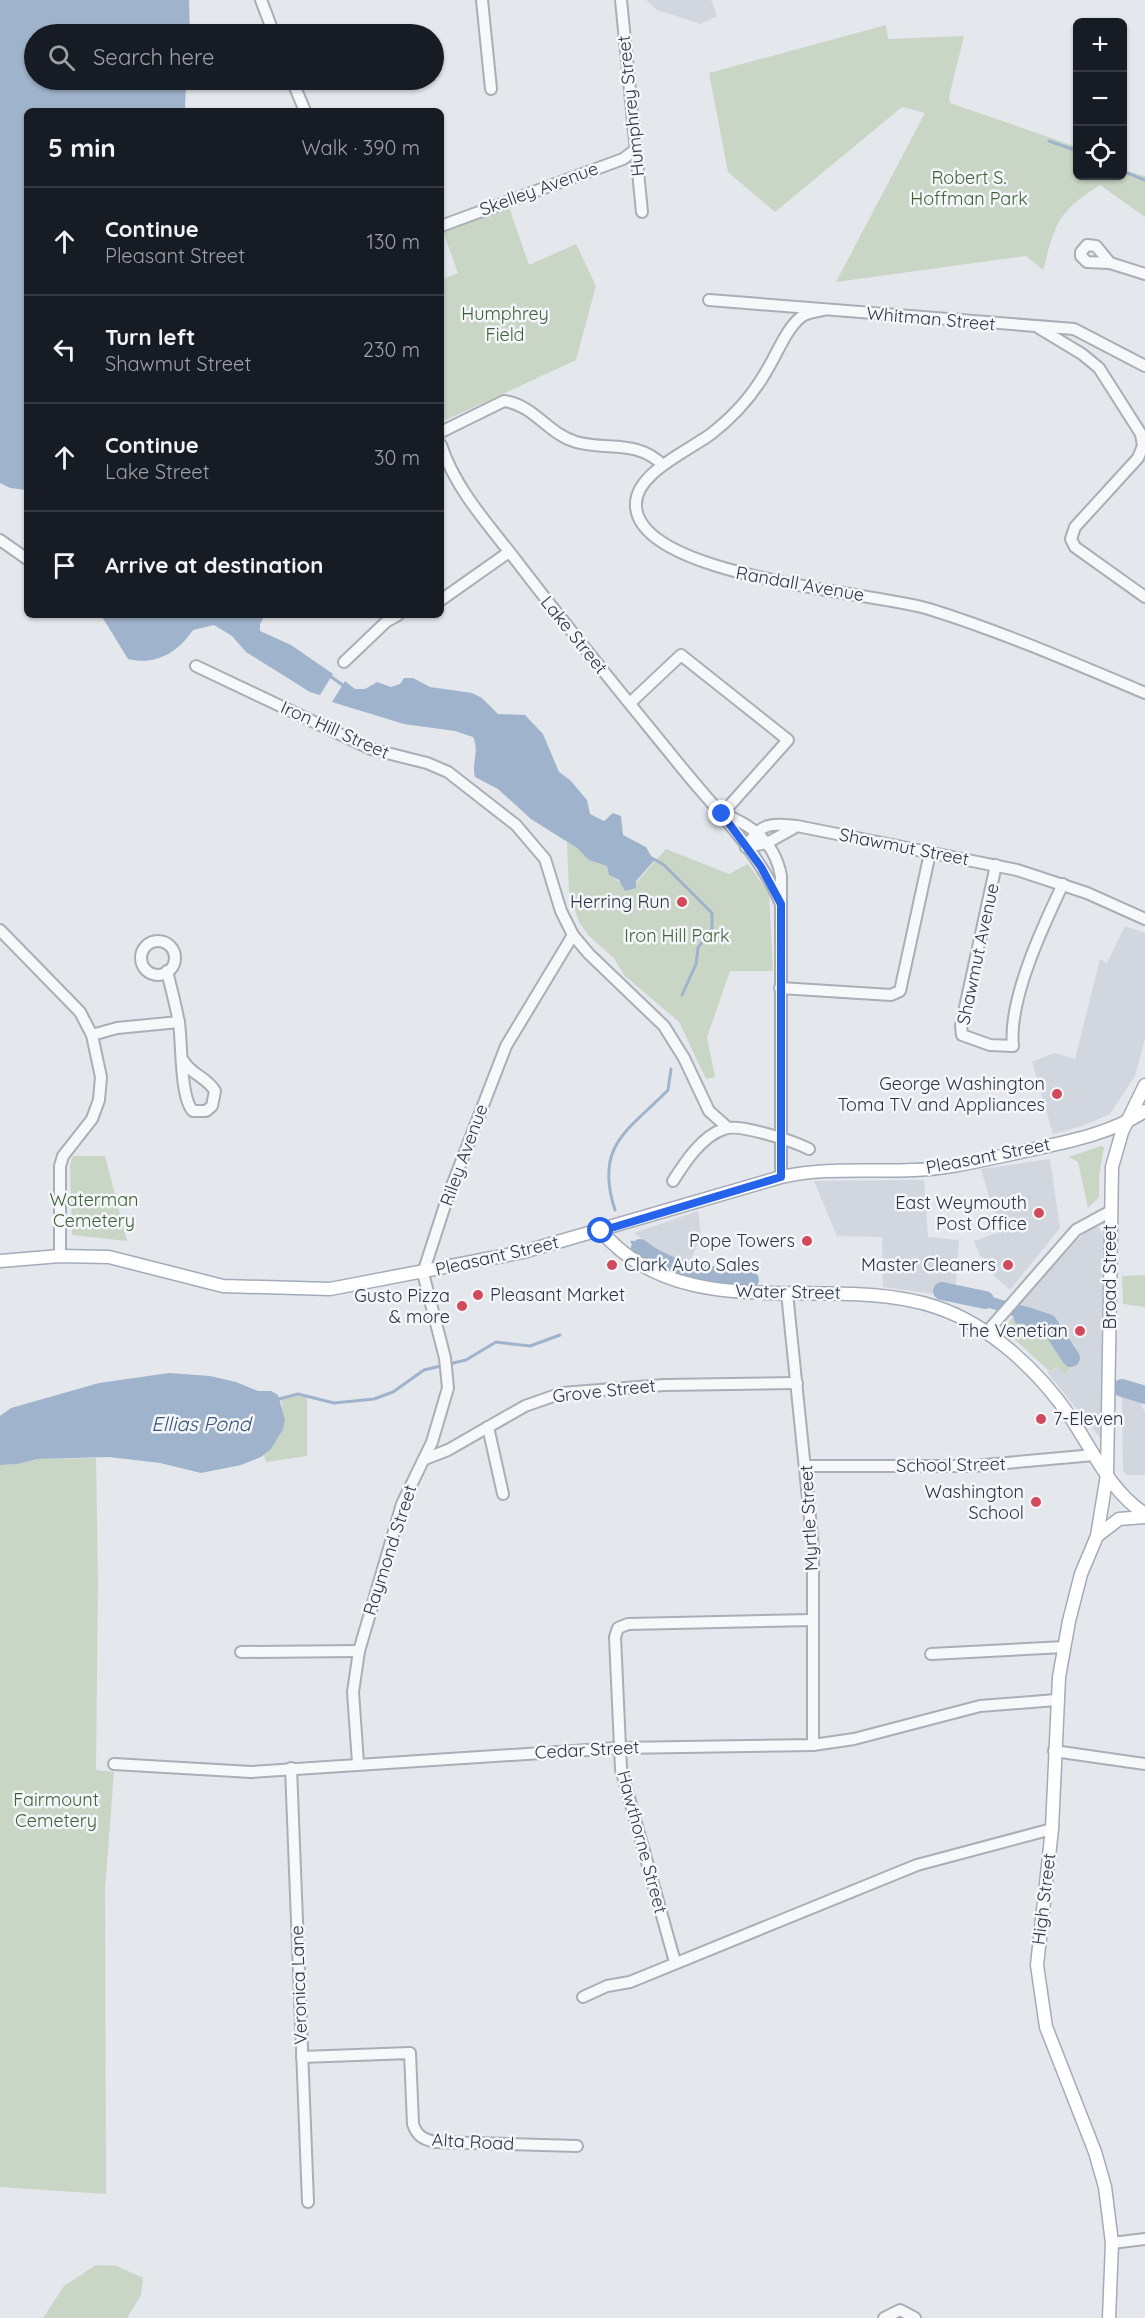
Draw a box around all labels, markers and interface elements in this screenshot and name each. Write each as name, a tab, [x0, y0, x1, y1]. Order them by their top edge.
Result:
map controls	[1073, 18, 1127, 180]
button: +	[1073, 18, 1127, 72]
search box	[24, 24, 444, 90]
street label: Humphrey Street	[612, 34, 649, 178]
icon: search	[45, 41, 78, 74]
text: Search here	[93, 43, 214, 71]
button: −	[1073, 72, 1127, 126]
button: locate	[1073, 126, 1127, 180]
text: 5 min	[48, 131, 116, 164]
text: Walk · 390 m	[301, 135, 420, 160]
street label: Skelley Avenue	[476, 156, 601, 221]
park label: Robert S. Hoffman Park	[910, 166, 1028, 210]
text: Continue	[105, 215, 199, 243]
icon: ahead	[48, 225, 81, 258]
text: 130 m	[367, 229, 420, 254]
text: Pleasant Street	[105, 243, 245, 268]
street label: Whitman Street	[866, 301, 997, 336]
park label: Humphrey Field	[461, 302, 549, 346]
text: Turn left	[105, 323, 195, 351]
icon: left	[48, 333, 81, 366]
text: 230 m	[363, 337, 420, 362]
text: Shawmut Street	[105, 351, 251, 376]
text: Continue	[105, 431, 199, 459]
icon: ahead	[48, 441, 81, 474]
text: 30 m	[374, 445, 420, 470]
text: Lake Street	[105, 459, 209, 484]
icon: arrive	[48, 549, 81, 582]
text: Arrive at destination	[105, 551, 323, 579]
street label: Randall Avenue	[734, 561, 866, 606]
street label: Lake Street	[536, 591, 613, 678]
street label: Iron Hill Street	[277, 695, 393, 764]
route end	[708, 800, 734, 826]
street label: Shawmut Street	[837, 823, 971, 870]
street label: Shawmut Avenue	[951, 881, 1004, 1027]
place label: Herring Run	[570, 890, 670, 913]
marker: Herring Run	[675, 895, 689, 909]
park label: Iron Hill Park	[624, 924, 730, 947]
place label: George Washington Toma TV and Appliances	[837, 1072, 1045, 1116]
marker: George Washington Toma TV and Appliances	[1050, 1087, 1064, 1101]
street label: Riley Avenue	[434, 1101, 493, 1209]
street label: Pleasant Street	[924, 1132, 1052, 1179]
park label: Waterman Cemetery	[50, 1188, 138, 1232]
place label: East Weymouth Post Office	[895, 1191, 1027, 1235]
marker: East Weymouth Post Office	[1032, 1206, 1046, 1220]
route start	[587, 1217, 613, 1243]
street label: Broad Street	[1098, 1224, 1121, 1330]
place label: Pope Towers	[689, 1229, 795, 1252]
street label: Pleasant Street	[433, 1230, 561, 1281]
marker: Pope Towers	[800, 1234, 814, 1248]
place label: Clark Auto Sales	[624, 1253, 759, 1276]
place label: Master Cleaners	[861, 1253, 996, 1276]
marker: Clark Auto Sales	[605, 1258, 619, 1272]
marker: Master Cleaners	[1001, 1258, 1015, 1272]
street label: Water Street	[735, 1279, 841, 1304]
place label: Pleasant Market	[490, 1283, 625, 1306]
place label: Gusto Pizza & more	[354, 1284, 450, 1328]
marker: Pleasant Market	[471, 1288, 485, 1302]
marker: Gusto Pizza & more	[455, 1299, 469, 1313]
place label: The Venetian	[958, 1319, 1068, 1342]
marker: The Venetian	[1073, 1324, 1087, 1338]
street label: Grove Street	[551, 1374, 657, 1407]
place label: 7-Eleven	[1053, 1407, 1124, 1430]
water label: Ellias Pond	[151, 1411, 254, 1436]
marker: 7-Eleven	[1034, 1412, 1048, 1426]
street label: School Street	[896, 1452, 1006, 1477]
street label: Myrtle Street	[794, 1464, 823, 1572]
place label: Washington School	[924, 1480, 1024, 1524]
street label: Raymond Street	[358, 1482, 421, 1618]
marker: Washington School	[1029, 1495, 1043, 1509]
street label: Cedar Street	[534, 1735, 640, 1764]
street label: Hawthorne Street	[612, 1768, 673, 1916]
park label: Fairmount Cemetery	[13, 1788, 99, 1832]
street label: High Street	[1026, 1852, 1061, 1946]
street label: Veronica Lane	[285, 1925, 312, 2045]
street label: Alta Road	[431, 2128, 515, 2155]

